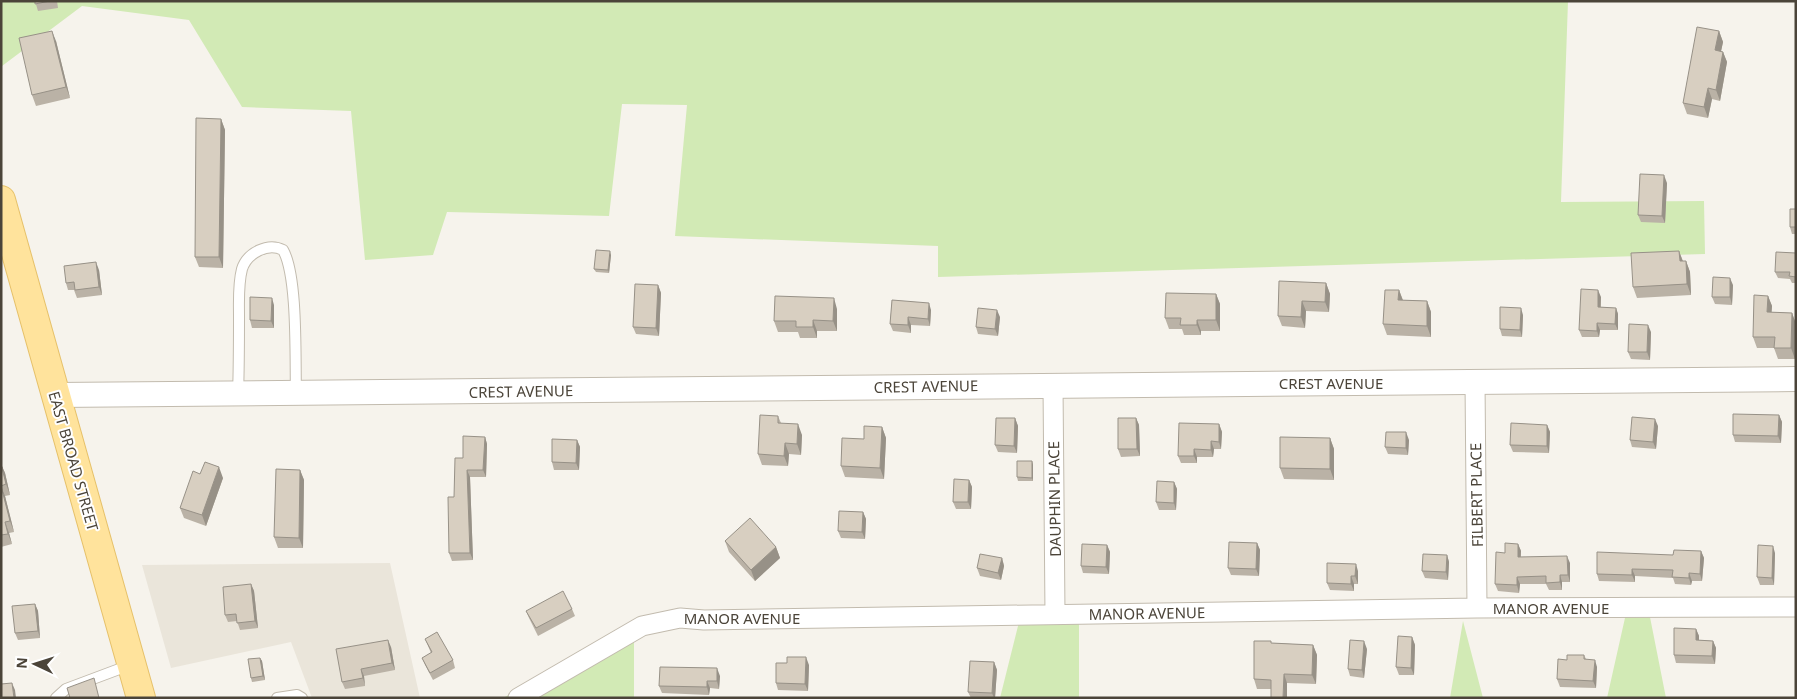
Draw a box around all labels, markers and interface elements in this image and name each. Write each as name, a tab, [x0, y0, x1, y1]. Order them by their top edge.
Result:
street label: CREST AVENUE	[1279, 373, 1383, 393]
street label: CREST AVENUE	[874, 375, 978, 397]
street label: CREST AVENUE	[469, 380, 573, 402]
street label: EAST BROAD STREET	[45, 389, 104, 534]
street label: DAUPHIN PLACE	[1043, 441, 1065, 557]
street label: FILBERT PLACE	[1465, 443, 1487, 547]
street label: MANOR AVENUE	[1493, 598, 1609, 618]
street label: MANOR AVENUE	[1089, 602, 1205, 624]
street label: MANOR AVENUE	[684, 608, 800, 628]
north arrow	[10, 639, 60, 689]
text: N	[12, 657, 31, 669]

